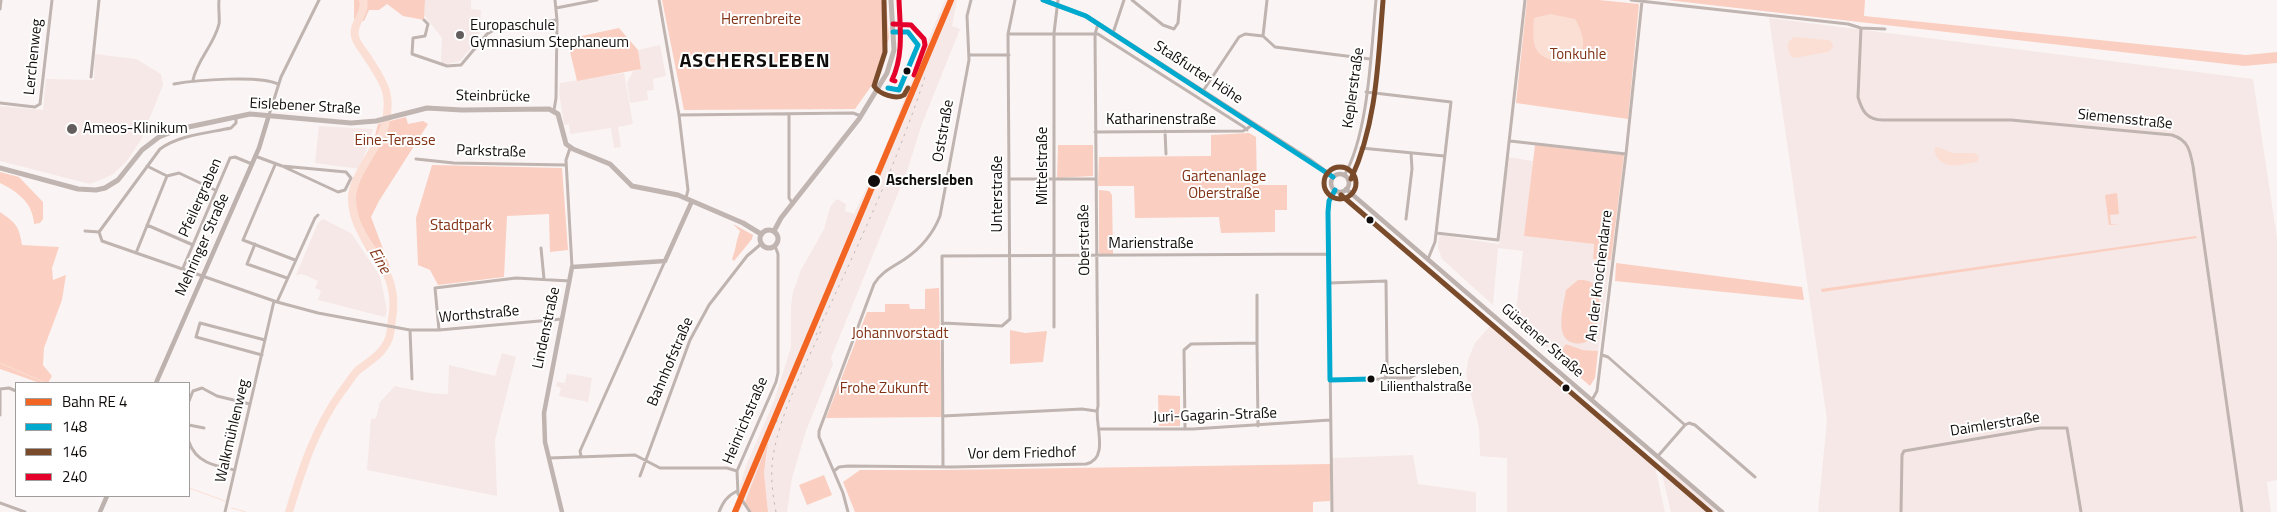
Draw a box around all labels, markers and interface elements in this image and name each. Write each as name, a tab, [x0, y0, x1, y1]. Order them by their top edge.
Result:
park label: Herrenbreite	[721, 11, 801, 29]
place label: Europaschule Gymnasium Stephaneum	[470, 17, 629, 52]
street label: Lerchenweg	[21, 18, 47, 96]
marker: Europaschule Gymnasium Stephaneum	[454, 29, 466, 41]
street label: Staßfurter Höhe	[1150, 38, 1246, 108]
park label: Tonkuhle	[1550, 46, 1606, 64]
street label: Keplerstraße	[1339, 47, 1369, 129]
district label: ASCHERSLEBEN	[678, 50, 832, 74]
unlabelled marker	[902, 66, 912, 76]
street label: Steinbrücke	[456, 87, 530, 107]
street label: Eislebener Straße	[249, 95, 361, 119]
street label: Oststraße	[930, 98, 958, 164]
street label: Siemensstraße	[2077, 106, 2173, 134]
street label: Katharinenstraße	[1106, 111, 1216, 129]
place label: Ameos-Klinikum	[83, 120, 188, 138]
marker: Ameos-Klinikum	[65, 122, 79, 136]
street label: Mittelstraße	[1034, 127, 1052, 205]
park label: Eine-Terasse	[354, 132, 436, 150]
street label: Parkstraße	[456, 142, 526, 162]
street label: Pfeilergraben	[176, 156, 226, 240]
street label: Unterstraße	[989, 156, 1007, 232]
park label: Gartenanlage Oberstraße	[1182, 168, 1266, 203]
place label: Aschersleben	[886, 172, 973, 190]
marker: Aschersleben	[866, 173, 882, 189]
street label: Mehringer Straße	[172, 191, 234, 299]
street label: Oberstraße	[1075, 204, 1095, 276]
street label: An der Knochendarre	[1583, 209, 1617, 343]
unlabelled marker	[1365, 215, 1375, 225]
park label: Stadtpark	[430, 217, 492, 235]
street label: Marienstraße	[1108, 235, 1194, 253]
water label: Eine	[364, 245, 394, 277]
street label: Lindenstraße	[530, 285, 564, 371]
street label: Güstener Straße	[1497, 300, 1587, 382]
street label: Worthstraße	[438, 303, 520, 327]
street label: Bahnhofstraße	[644, 315, 698, 409]
park label: Johannvorstadt	[852, 325, 948, 343]
place label: Aschersleben, Lilienthalstraße	[1380, 363, 1472, 396]
marker: Aschersleben, Lilienthalstraße	[1366, 374, 1376, 384]
street label: Heinrichstraße	[720, 375, 772, 467]
street label: Walkmühlenweg	[212, 378, 254, 484]
park label: Frohe Zukunft	[840, 380, 928, 398]
legend	[15, 382, 190, 497]
unlabelled marker	[1561, 383, 1571, 393]
text: Bahn RE 4	[62, 390, 127, 413]
street label: Juri-Gagarin-Straße	[1153, 405, 1277, 427]
street label: Daimlerstraße	[1949, 409, 2041, 441]
text: 148	[62, 415, 87, 438]
text: 146	[62, 440, 87, 463]
street label: Vor dem Friedhof	[968, 444, 1076, 464]
text: 240	[62, 465, 87, 488]

